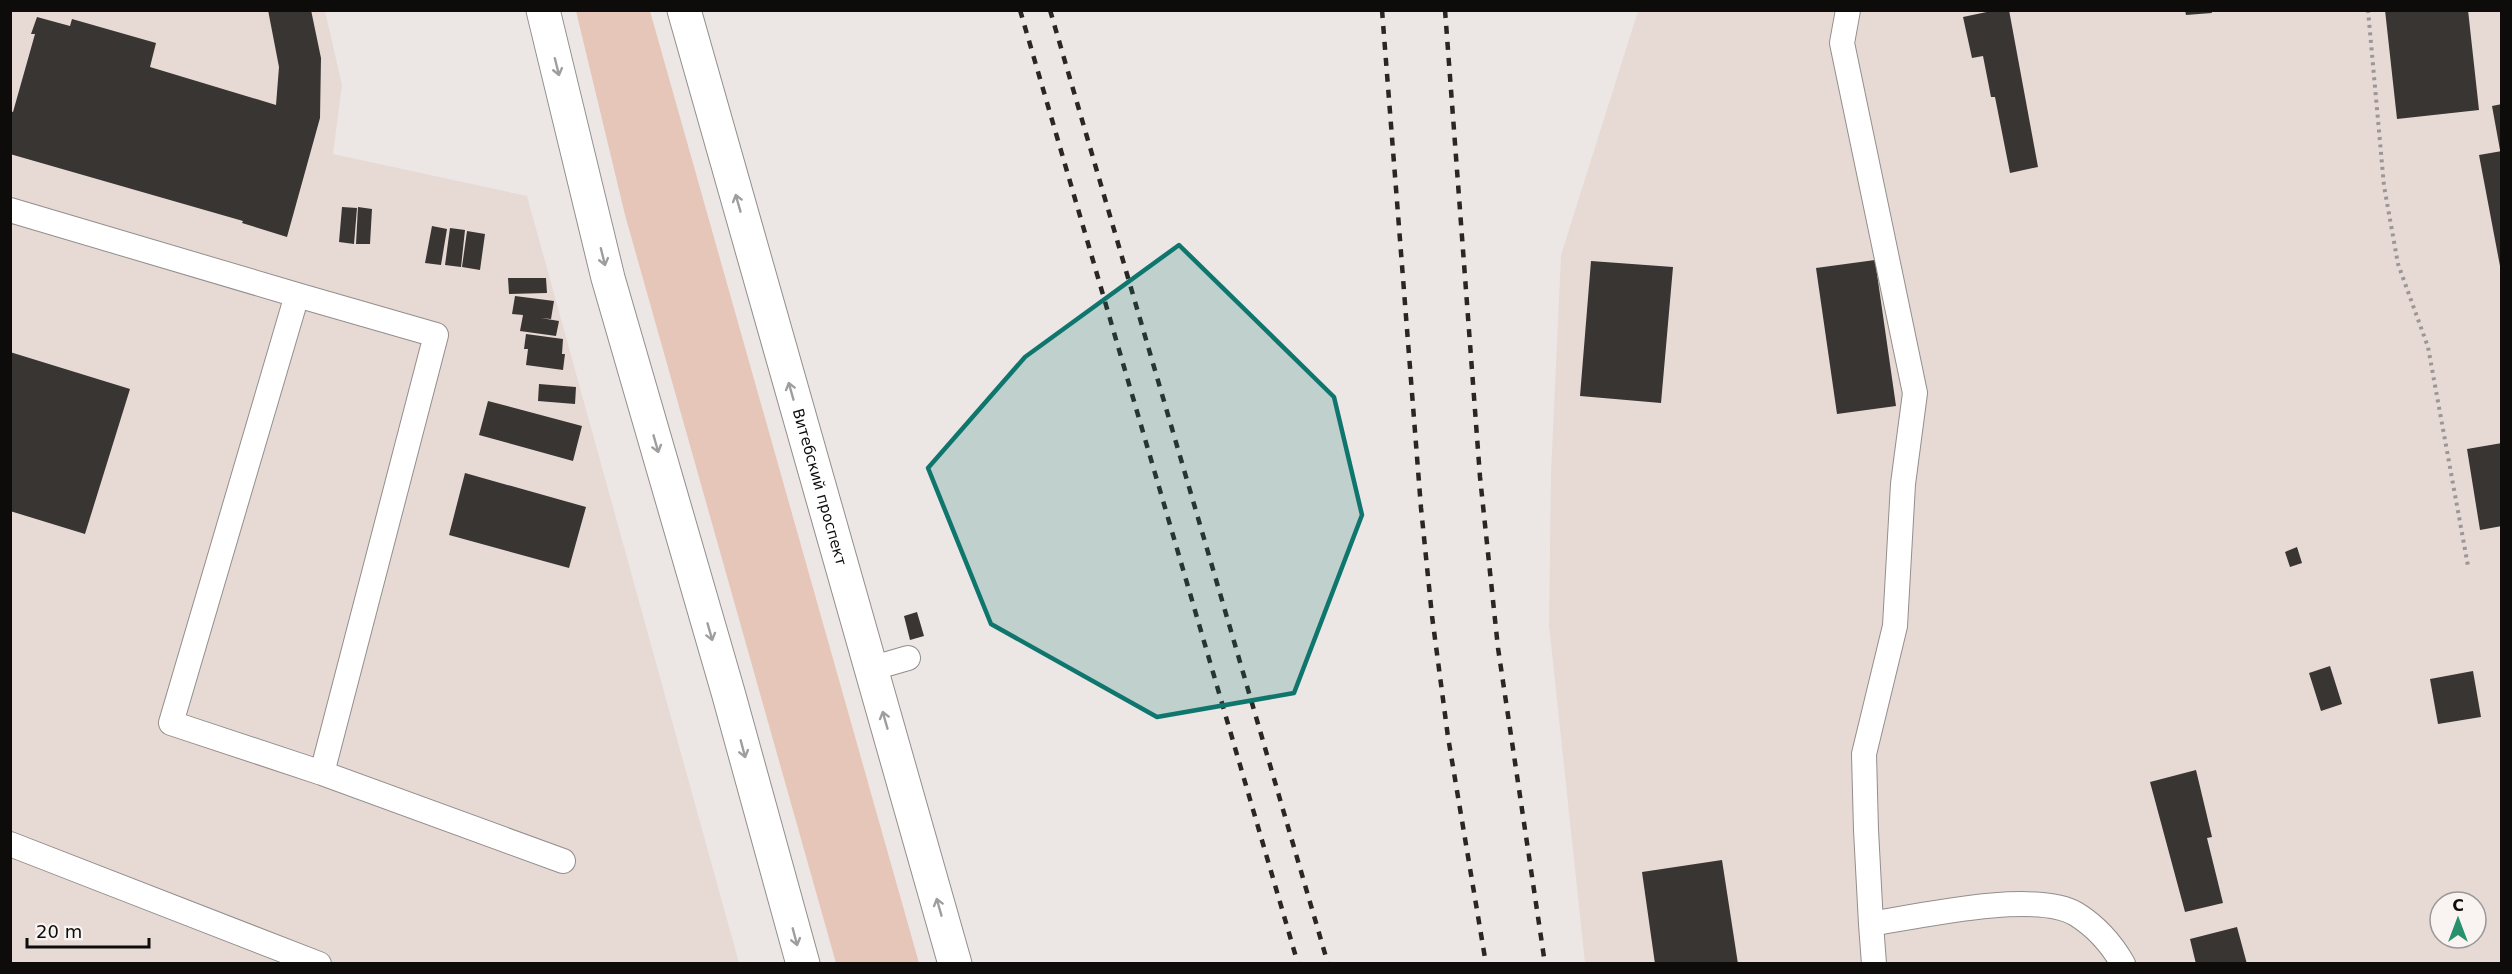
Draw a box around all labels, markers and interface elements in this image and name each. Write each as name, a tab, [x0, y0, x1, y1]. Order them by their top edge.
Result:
one-way arrow	[551, 58, 563, 77]
one-way arrow	[732, 194, 744, 213]
one-way arrow	[598, 247, 610, 266]
one-way arrow	[785, 382, 797, 401]
street label: Витебский проспект	[789, 406, 850, 568]
one-way arrow	[651, 435, 662, 454]
one-way arrow	[705, 622, 716, 641]
one-way arrow	[879, 711, 890, 730]
one-way arrow	[738, 739, 750, 758]
north arrow	[2428, 890, 2488, 950]
text: С	[2452, 896, 2464, 915]
one-way arrow	[933, 898, 944, 917]
scale bar	[27, 911, 148, 949]
text: 20 m	[36, 921, 82, 942]
one-way arrow	[790, 927, 802, 946]

